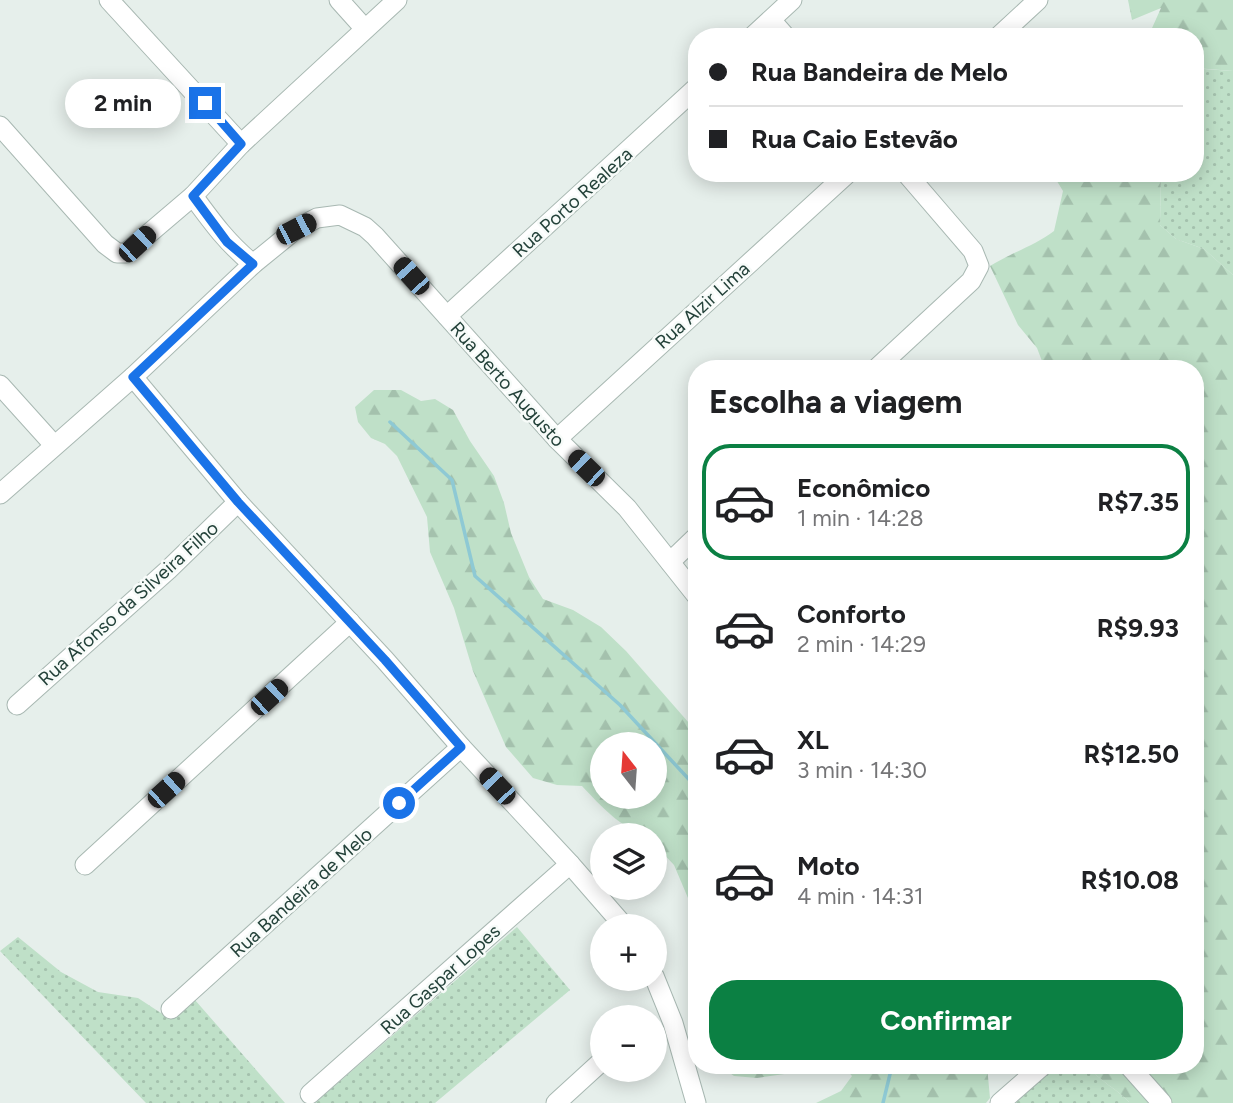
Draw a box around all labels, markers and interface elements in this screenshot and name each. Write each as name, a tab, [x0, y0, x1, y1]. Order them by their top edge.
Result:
text: Rua Bandeira de Melo	[751, 56, 1008, 88]
callout: 2 min	[65, 78, 180, 128]
route end	[189, 87, 221, 119]
text: 2 min	[94, 89, 152, 117]
text: Rua Caio Estevão	[751, 123, 958, 155]
street label: Rua Porto Realeza	[508, 142, 637, 262]
car	[273, 210, 320, 248]
car	[115, 222, 160, 266]
car	[390, 253, 433, 299]
street label: Rua Alzir Lima	[650, 257, 754, 354]
street label: Rua Berto Augusto	[445, 317, 570, 452]
text: Escolha a viagem	[709, 383, 962, 421]
car	[564, 446, 609, 490]
icon: car	[713, 471, 776, 534]
text: Econômico	[797, 472, 930, 504]
text: R$7.35	[1097, 486, 1179, 518]
text: 1 min · 14:28	[797, 504, 924, 532]
street label: Rua Afonso da Silveira Filho	[34, 516, 223, 690]
icon: car	[713, 597, 776, 660]
text: Conforto	[797, 598, 906, 630]
text: R$9.93	[1097, 612, 1179, 644]
text: 2 min · 14:29	[797, 630, 926, 658]
car	[247, 675, 292, 719]
icon: car	[713, 723, 776, 786]
text: XL	[797, 724, 829, 756]
north arrow	[590, 732, 667, 808]
map controls	[590, 732, 667, 1082]
text: R$12.50	[1083, 738, 1179, 770]
text: 3 min · 14:30	[797, 756, 927, 784]
car	[475, 763, 520, 809]
car	[144, 768, 189, 812]
route start	[383, 787, 415, 819]
street label: Rua Bandeira de Melo	[226, 822, 377, 962]
button: layers	[590, 823, 667, 900]
icon: car	[713, 849, 776, 912]
text: Moto	[797, 850, 860, 882]
text: R$10.08	[1081, 864, 1179, 896]
text: 4 min · 14:31	[797, 882, 924, 910]
button: +	[590, 914, 667, 991]
street label: Rua Gaspar Lopes	[376, 919, 505, 1039]
button: Confirmar	[709, 980, 1183, 1060]
button: −	[590, 1005, 667, 1082]

